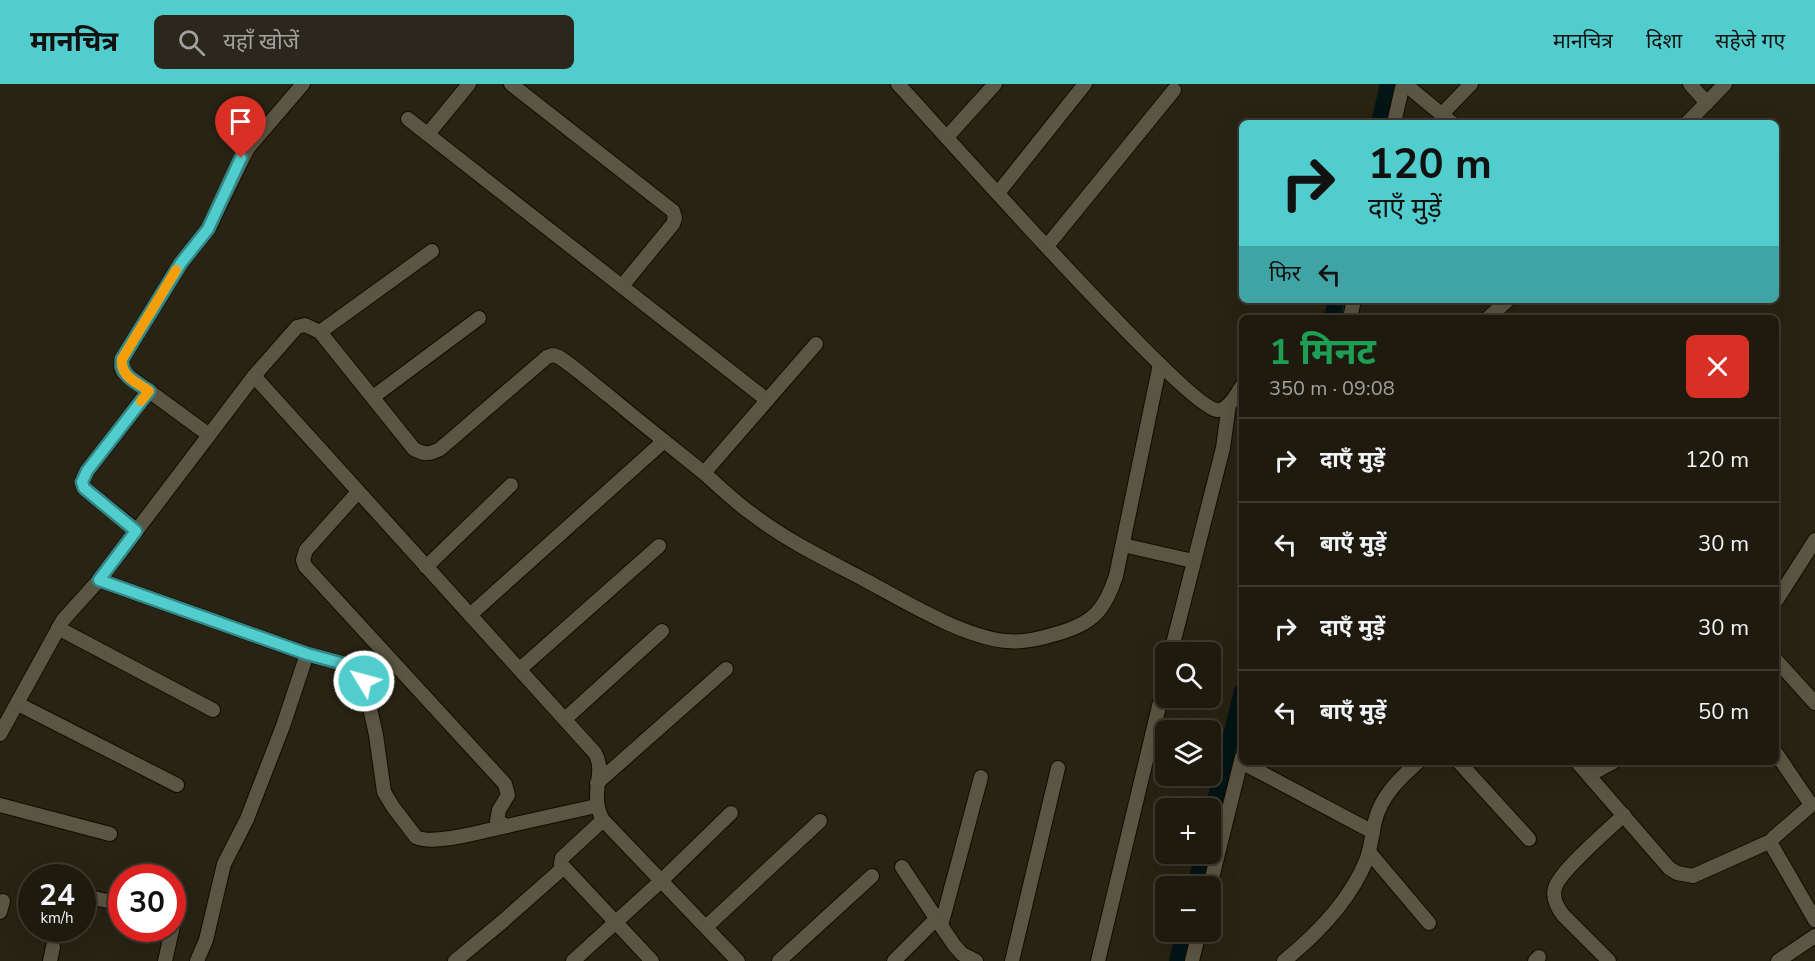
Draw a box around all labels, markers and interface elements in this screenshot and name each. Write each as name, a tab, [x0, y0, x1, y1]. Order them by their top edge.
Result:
search box	[154, 15, 574, 69]
text: मानचित्र	[30, 23, 118, 61]
icon: search	[175, 26, 208, 59]
text: यहाँ खोजें	[223, 27, 299, 57]
text: मानचित्र	[1553, 27, 1613, 55]
text: दिशा	[1646, 27, 1682, 55]
text: सहेजे गए	[1715, 27, 1785, 55]
pin	[215, 96, 266, 158]
icon: arrive	[224, 105, 257, 138]
text: 120 m	[1368, 136, 1492, 193]
icon: right	[1269, 144, 1347, 222]
text: दाएँ मुड़ें	[1368, 190, 1442, 227]
icon: left	[1313, 258, 1346, 291]
text: फिर	[1269, 259, 1301, 289]
text: 1 मिनट	[1269, 328, 1376, 377]
button: close	[1686, 335, 1749, 398]
text: 350 m · 09:08	[1269, 375, 1395, 402]
icon: right	[1269, 444, 1302, 477]
text: दाएँ मुड़ें	[1320, 445, 1385, 475]
text: 120 m	[1685, 445, 1749, 475]
icon: left	[1269, 528, 1302, 561]
text: बाएँ मुड़ें	[1320, 529, 1386, 559]
text: 30 m	[1698, 529, 1749, 559]
icon: right	[1269, 612, 1302, 645]
text: दाएँ मुड़ें	[1320, 613, 1385, 643]
text: 30 m	[1698, 613, 1749, 643]
map controls	[1155, 642, 1221, 942]
button: search	[1155, 642, 1221, 708]
position arrow	[332, 649, 396, 713]
icon: left	[1269, 696, 1302, 729]
text: बाएँ मुड़ें	[1320, 697, 1386, 727]
text: 50 m	[1698, 697, 1749, 727]
button: layers	[1155, 720, 1221, 786]
button: +	[1155, 798, 1221, 864]
speed limit sign: 30	[108, 864, 186, 942]
text: 24	[39, 875, 75, 916]
button: −	[1155, 876, 1221, 942]
text: km/h	[40, 908, 74, 928]

